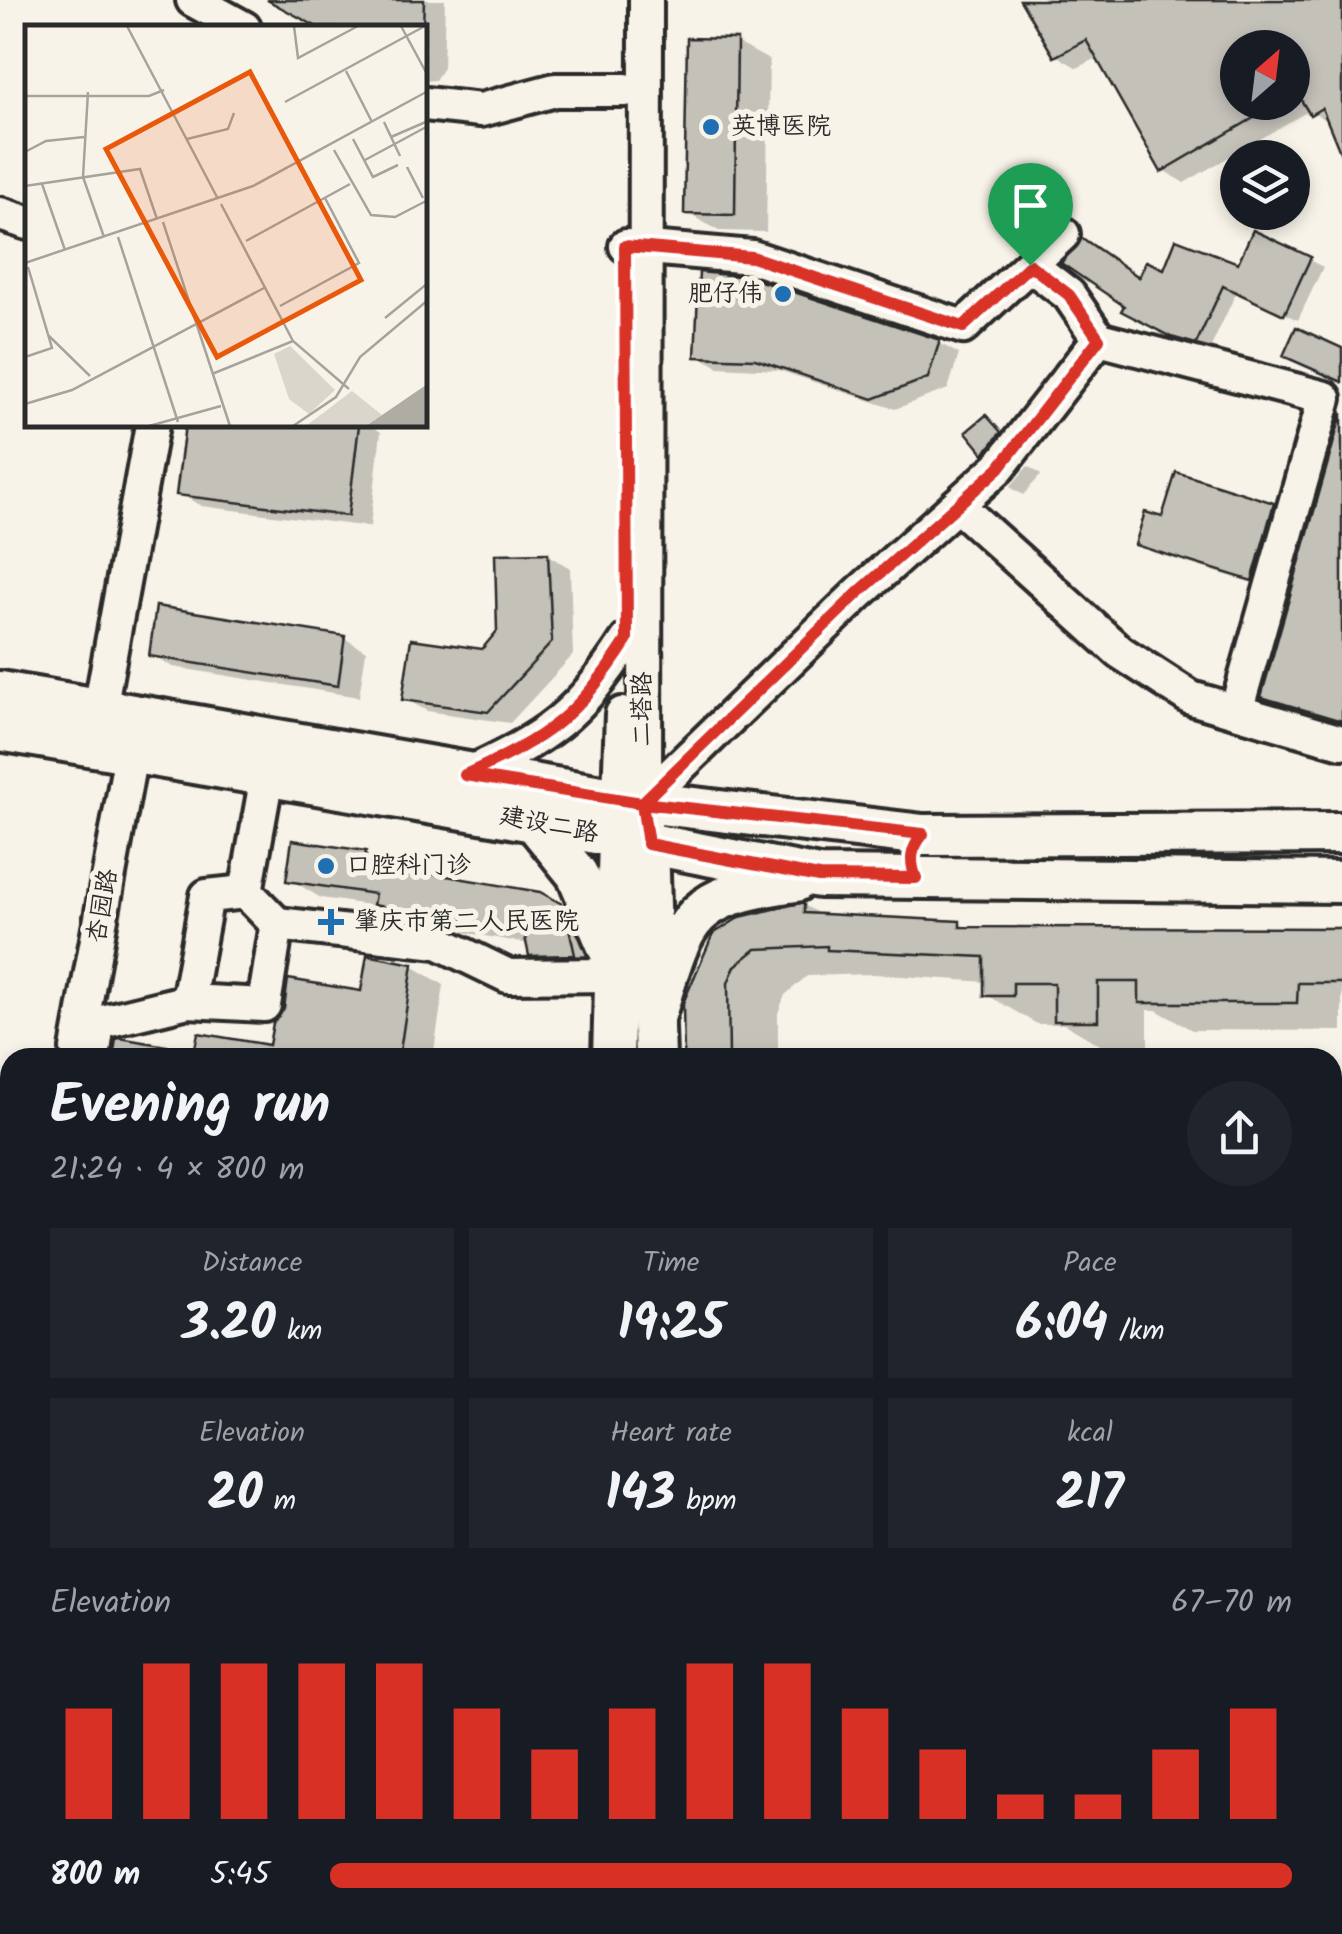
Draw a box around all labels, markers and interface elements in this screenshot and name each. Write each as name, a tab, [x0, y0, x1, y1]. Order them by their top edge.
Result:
inset map	[25, 25, 428, 428]
north arrow	[1220, 30, 1310, 120]
map controls	[1220, 30, 1310, 230]
place label: 英博医院	[731, 107, 831, 147]
marker: 英博医院	[700, 116, 722, 138]
button: layers	[1220, 140, 1310, 230]
pin	[988, 163, 1073, 266]
icon: arrive	[1003, 178, 1058, 233]
place label: 肥仔伟	[688, 274, 763, 314]
marker: 肥仔伟	[772, 283, 794, 305]
street label: 二塔路	[623, 671, 663, 747]
street label: 建设二路	[496, 796, 602, 854]
place label: 口腔科门诊	[346, 846, 471, 886]
marker: 口腔科门诊	[315, 855, 337, 877]
street label: 杏园路	[77, 866, 129, 946]
place label: 肇庆市第二人民医院	[354, 902, 579, 942]
marker: 肇庆市第二人民医院	[318, 909, 344, 935]
text: Evening run	[50, 1064, 330, 1151]
button: share	[1187, 1081, 1292, 1186]
text: 21:24 · 4 × 800 m	[50, 1145, 304, 1196]
text: Distance	[202, 1241, 302, 1286]
text: Time	[643, 1241, 699, 1286]
text: Pace	[1063, 1241, 1117, 1286]
text: 3.20	[182, 1286, 276, 1366]
text: 19:25	[617, 1286, 725, 1366]
text: 6:04	[1016, 1286, 1108, 1366]
text: km	[276, 1309, 322, 1354]
text: /km	[1108, 1309, 1164, 1354]
text: Elevation	[199, 1411, 305, 1456]
text: Heart rate	[610, 1411, 732, 1456]
text: kcal	[1067, 1411, 1113, 1456]
text: 20	[208, 1456, 263, 1536]
text: 143	[605, 1456, 675, 1536]
text: 217	[1056, 1456, 1124, 1536]
text: m	[263, 1479, 296, 1524]
text: bpm	[675, 1479, 737, 1524]
text: Elevation	[50, 1578, 171, 1629]
text: 67–70 m	[1171, 1578, 1292, 1629]
text: 800 m	[50, 1850, 140, 1901]
text: 5:45	[210, 1850, 270, 1901]

